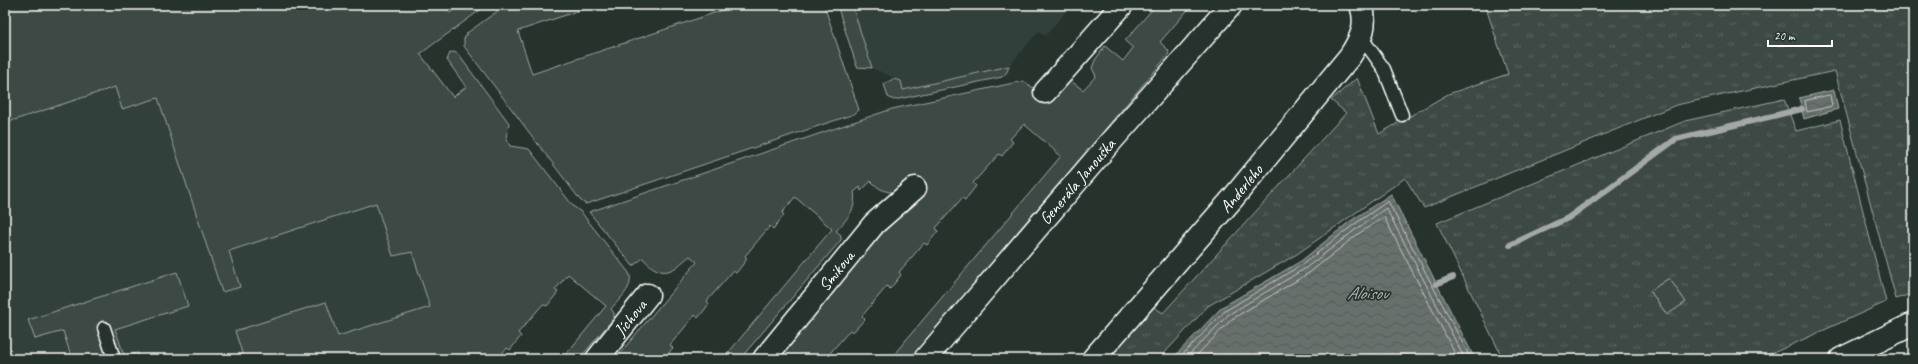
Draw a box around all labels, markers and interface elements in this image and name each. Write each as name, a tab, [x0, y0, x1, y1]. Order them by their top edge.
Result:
scale bar	[1768, 22, 1832, 48]
text: 20 m	[1774, 28, 1796, 44]
street label: Generála Janouška	[1035, 133, 1121, 229]
street label: Anderleho	[1215, 159, 1268, 217]
street label: Smikova	[814, 245, 860, 295]
water label: Aloisov	[1347, 282, 1390, 304]
street label: Jíchova	[609, 295, 652, 341]

